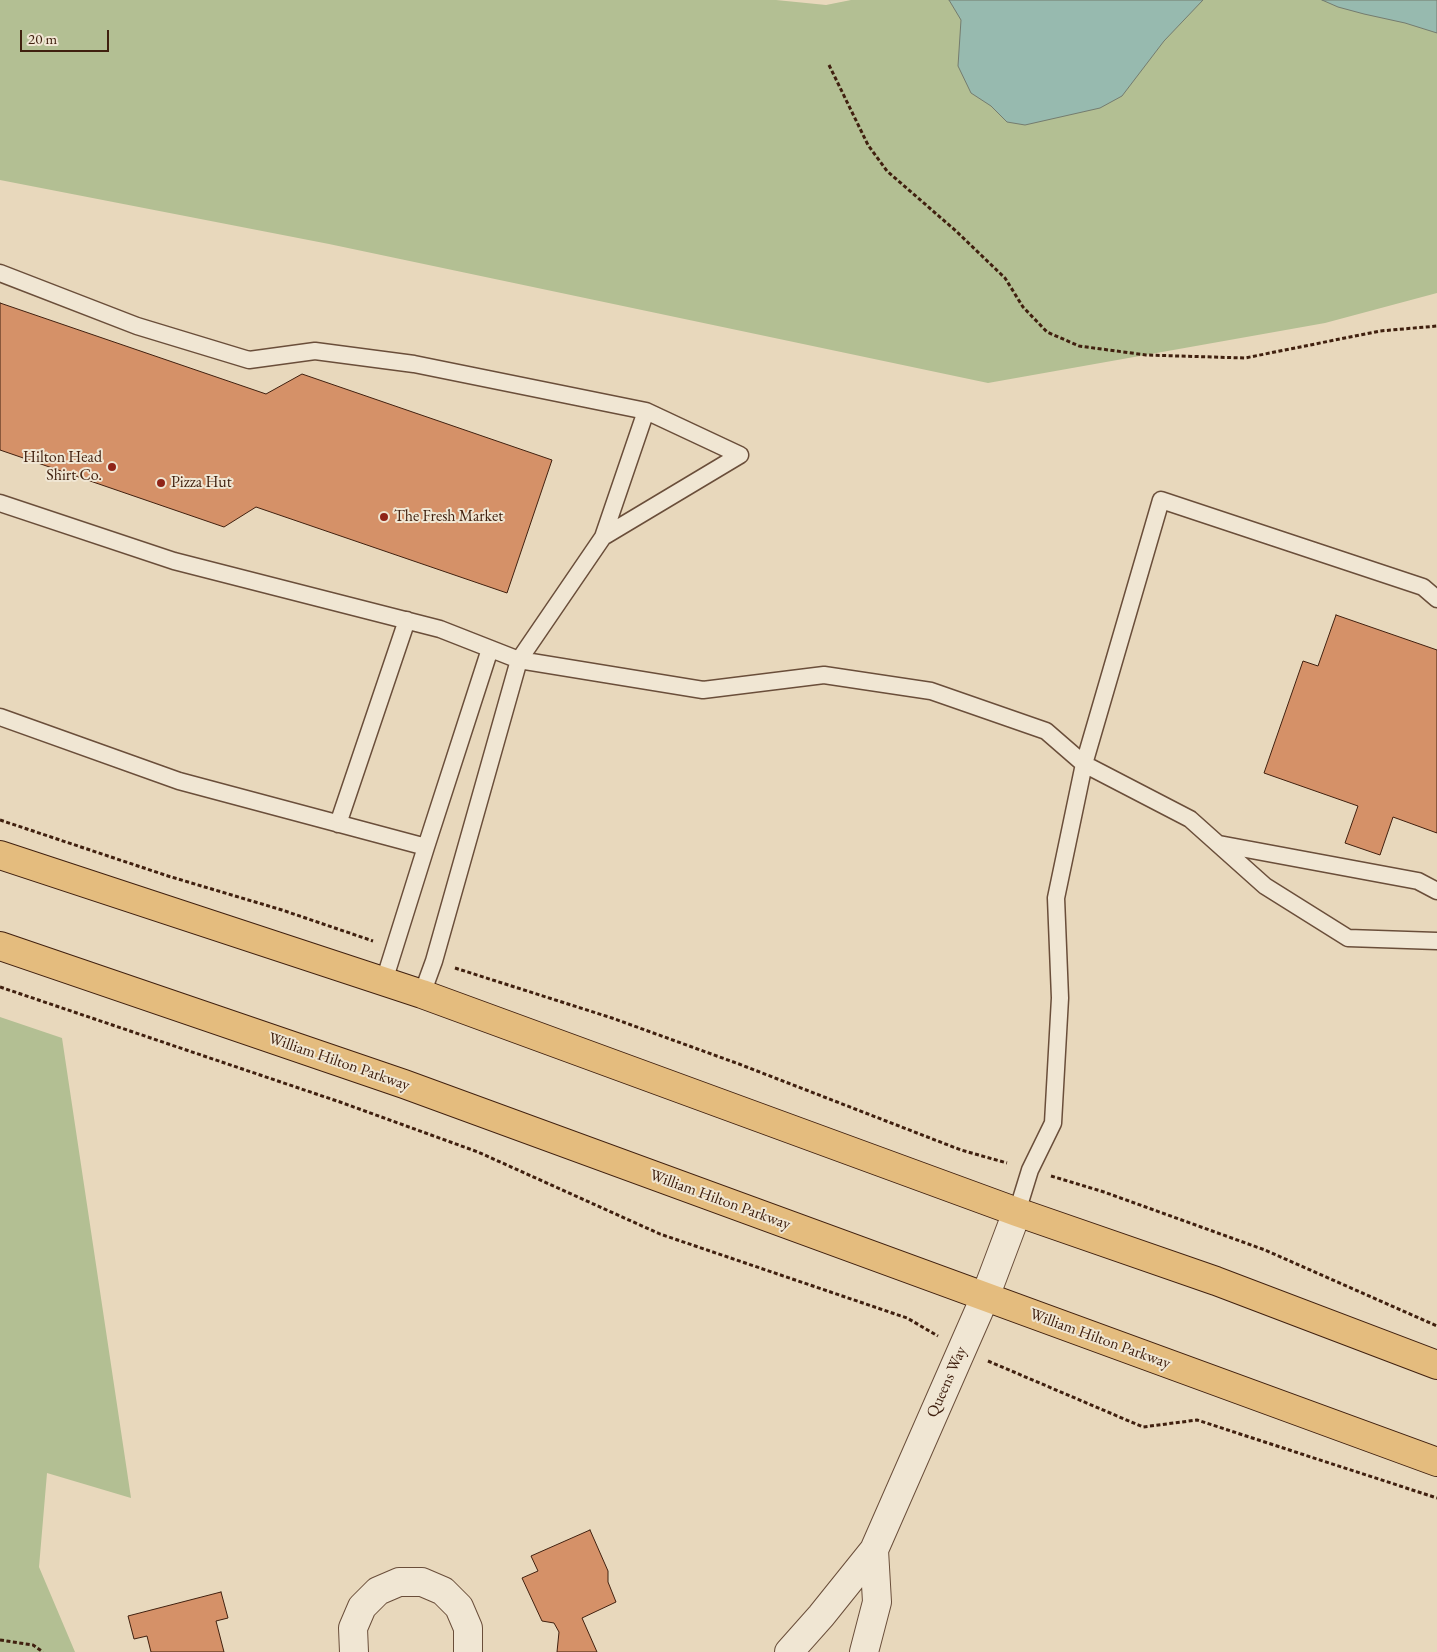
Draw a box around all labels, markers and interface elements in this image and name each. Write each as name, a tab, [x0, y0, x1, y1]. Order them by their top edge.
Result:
scale bar	[22, 20, 111, 52]
text: 20 m	[28, 29, 57, 48]
place label: Hilton Head Shirt Co.	[23, 448, 102, 486]
marker: Hilton Head Shirt Co.	[106, 461, 118, 473]
place label: Pizza Hut	[171, 473, 232, 493]
marker: Pizza Hut	[155, 477, 167, 489]
place label: The Fresh Market	[394, 507, 503, 527]
marker: The Fresh Market	[378, 511, 390, 523]
street label: William Hilton Parkway	[266, 1029, 412, 1095]
street label: William Hilton Parkway	[647, 1166, 793, 1234]
street label: William Hilton Parkway	[1027, 1305, 1173, 1373]
street label: Queens Way	[923, 1343, 971, 1421]

